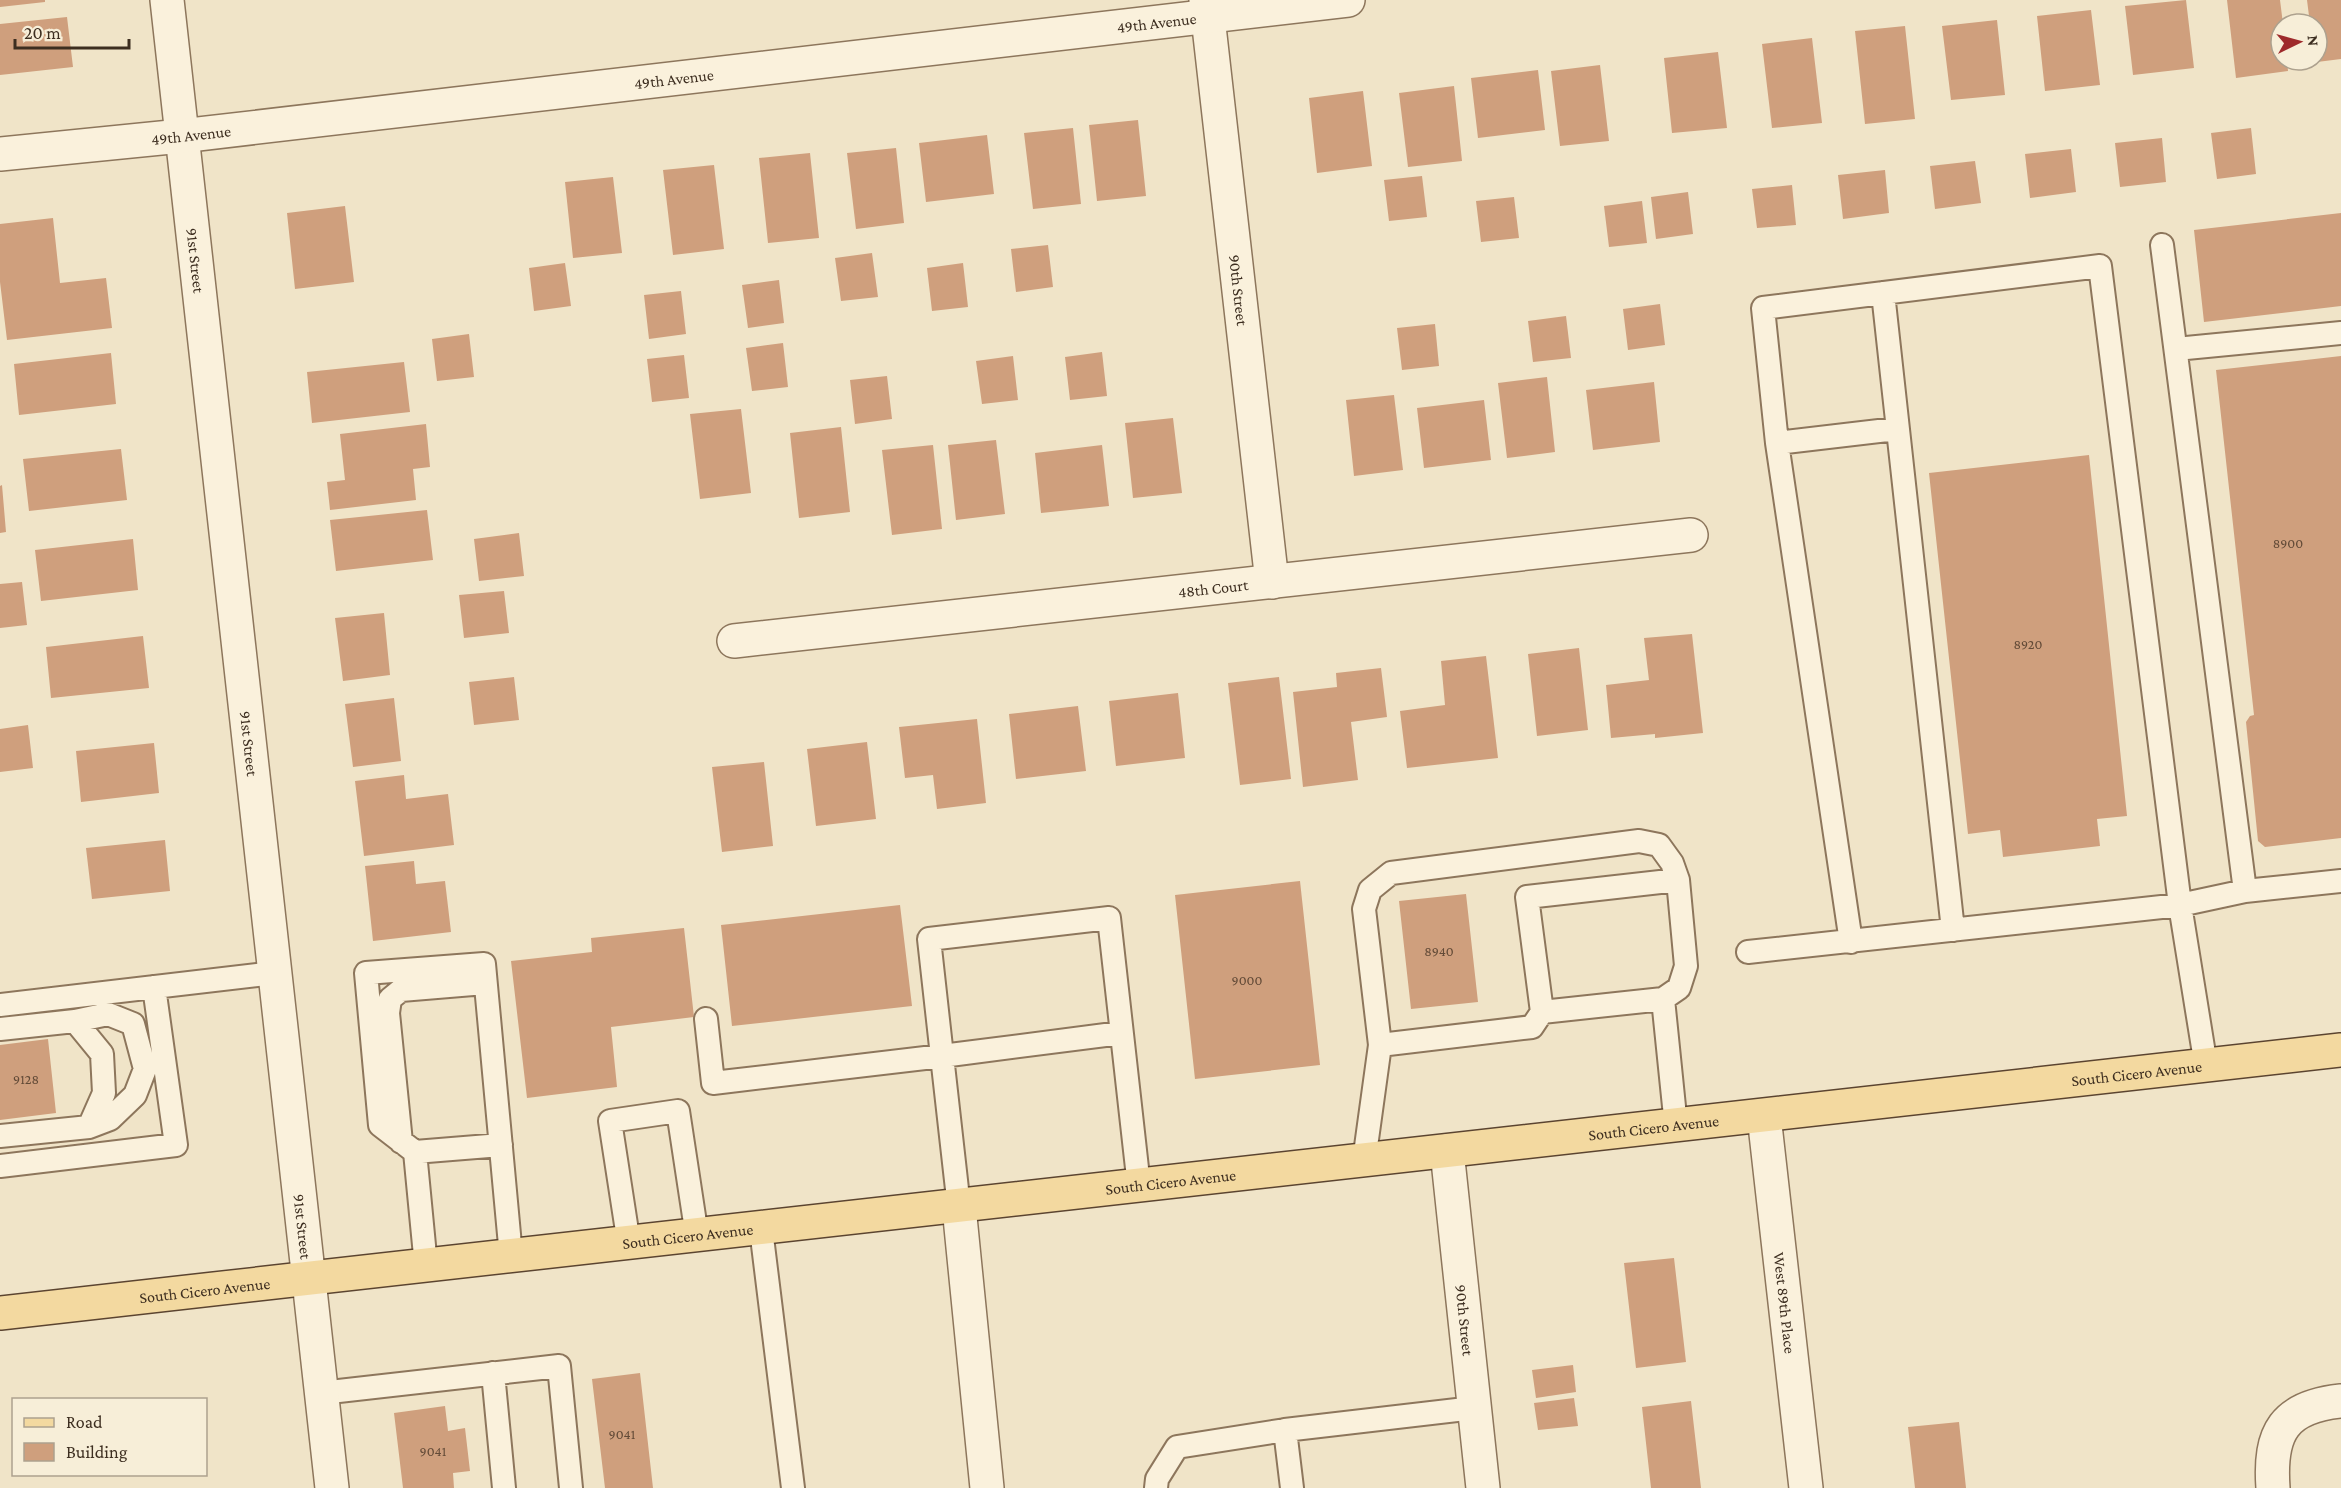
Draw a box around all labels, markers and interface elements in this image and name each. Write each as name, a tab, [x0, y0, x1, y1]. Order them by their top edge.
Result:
street label: 49th Avenue	[1116, 9, 1197, 35]
scale bar	[15, 12, 129, 50]
north arrow	[2269, 12, 2329, 72]
text: 20 m	[24, 23, 61, 43]
text: N	[2305, 35, 2322, 47]
street label: 49th Avenue	[633, 65, 715, 92]
street label: 49th Avenue	[150, 122, 232, 147]
street label: 91st Street	[184, 227, 208, 295]
street label: 90th Street	[1226, 254, 1251, 327]
house number: 8900	[2273, 535, 2303, 551]
street label: 48th Court	[1177, 576, 1250, 600]
house number: 8920	[2014, 636, 2043, 652]
street label: 91st Street	[237, 710, 262, 778]
house number: 8940	[1424, 943, 1454, 959]
house number: 9000	[1232, 972, 1263, 988]
street label: South Cicero Avenue	[2070, 1057, 2203, 1089]
house number: 9128	[13, 1071, 39, 1087]
street label: South Cicero Avenue	[1587, 1111, 1720, 1143]
street label: South Cicero Avenue	[1104, 1166, 1237, 1197]
street label: 91st Street	[291, 1193, 315, 1261]
street label: South Cicero Avenue	[621, 1220, 754, 1252]
street label: West 89th Place	[1771, 1251, 1799, 1355]
street label: South Cicero Avenue	[138, 1274, 271, 1306]
street label: 90th Street	[1453, 1284, 1477, 1357]
legend	[12, 1398, 207, 1476]
text: Road	[66, 1412, 103, 1432]
house number: 9041	[609, 1426, 636, 1442]
text: Building	[66, 1442, 128, 1462]
house number: 9041	[420, 1443, 447, 1459]

